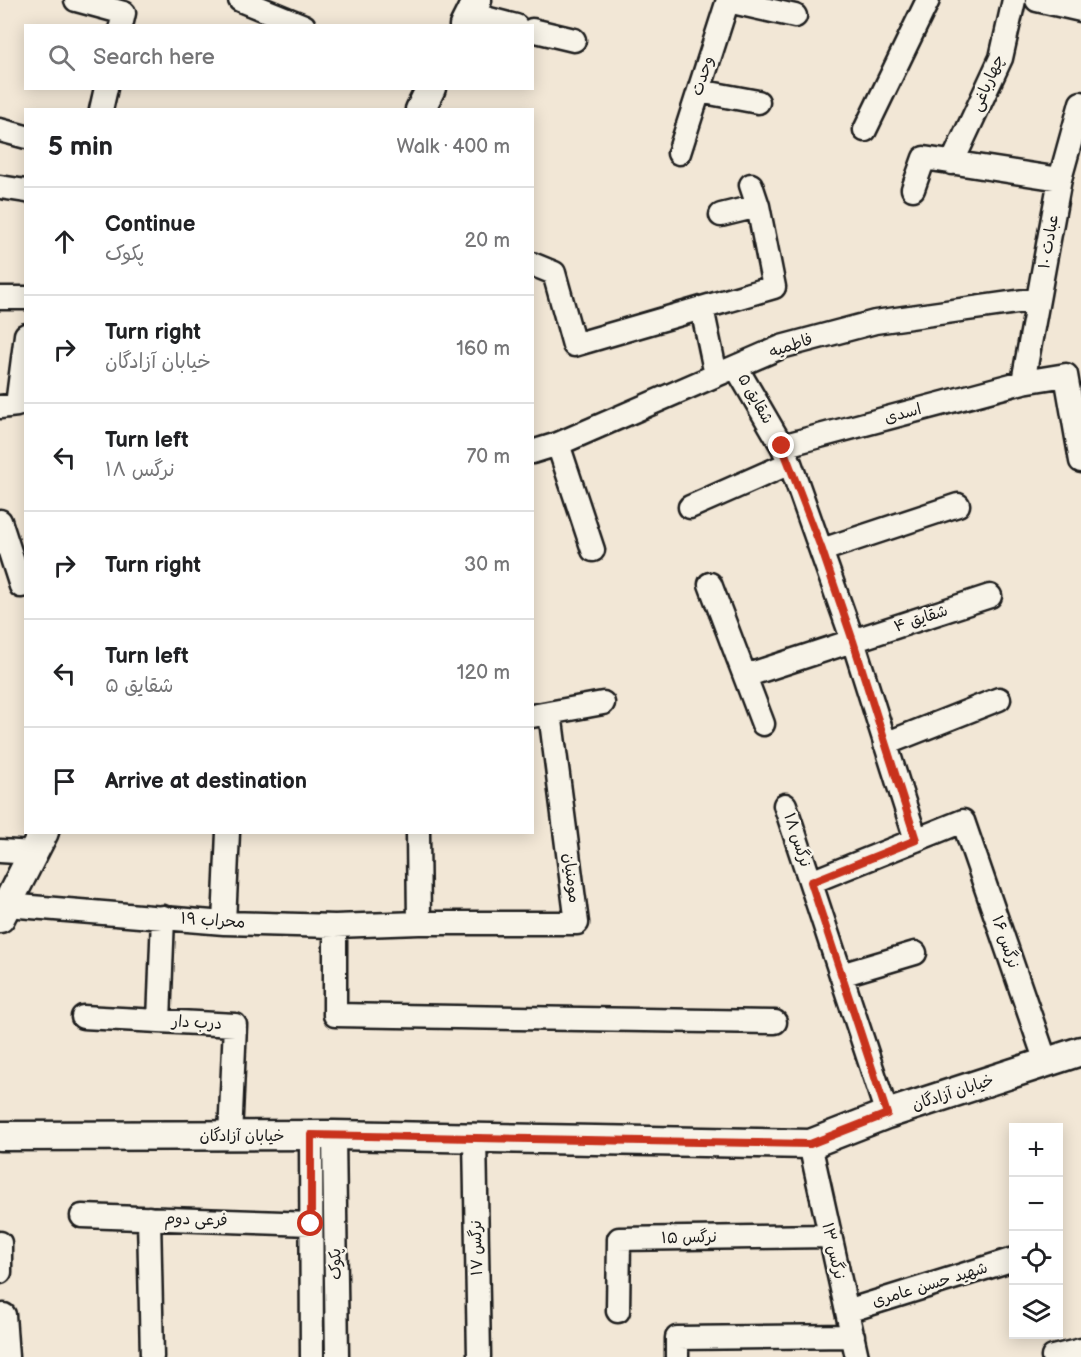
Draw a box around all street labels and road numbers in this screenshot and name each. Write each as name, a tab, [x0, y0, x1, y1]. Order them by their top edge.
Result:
street label: چهارباغی	[967, 52, 1009, 114]
street label: وحدت	[688, 54, 718, 98]
street label: عبادت ۱۰	[1035, 213, 1063, 271]
street label: فاطمیه	[767, 330, 815, 362]
street label: شقایق ۵	[733, 371, 777, 427]
street label: اسدی	[882, 400, 924, 428]
street label: شقایق ۴	[892, 601, 950, 637]
street label: نرگس ۱۸	[779, 810, 816, 869]
street label: مومنیان	[559, 852, 583, 904]
street label: محراب ۱۹	[180, 909, 246, 933]
street label: نرگس ۱۶	[987, 913, 1024, 971]
street label: درب دار	[170, 1012, 222, 1034]
street label: خیابان آزادگان	[909, 1070, 996, 1115]
street label: خیابان آزادگان	[200, 1126, 284, 1146]
street label: فرعی دوم	[164, 1209, 228, 1233]
street label: نرگس ۱۷	[466, 1220, 487, 1276]
street label: نرگس ۱۳	[817, 1221, 850, 1281]
street label: نرگس ۱۵	[661, 1227, 717, 1248]
street label: پکوک	[326, 1248, 346, 1280]
street label: شهید حسن عامری	[870, 1258, 990, 1312]

